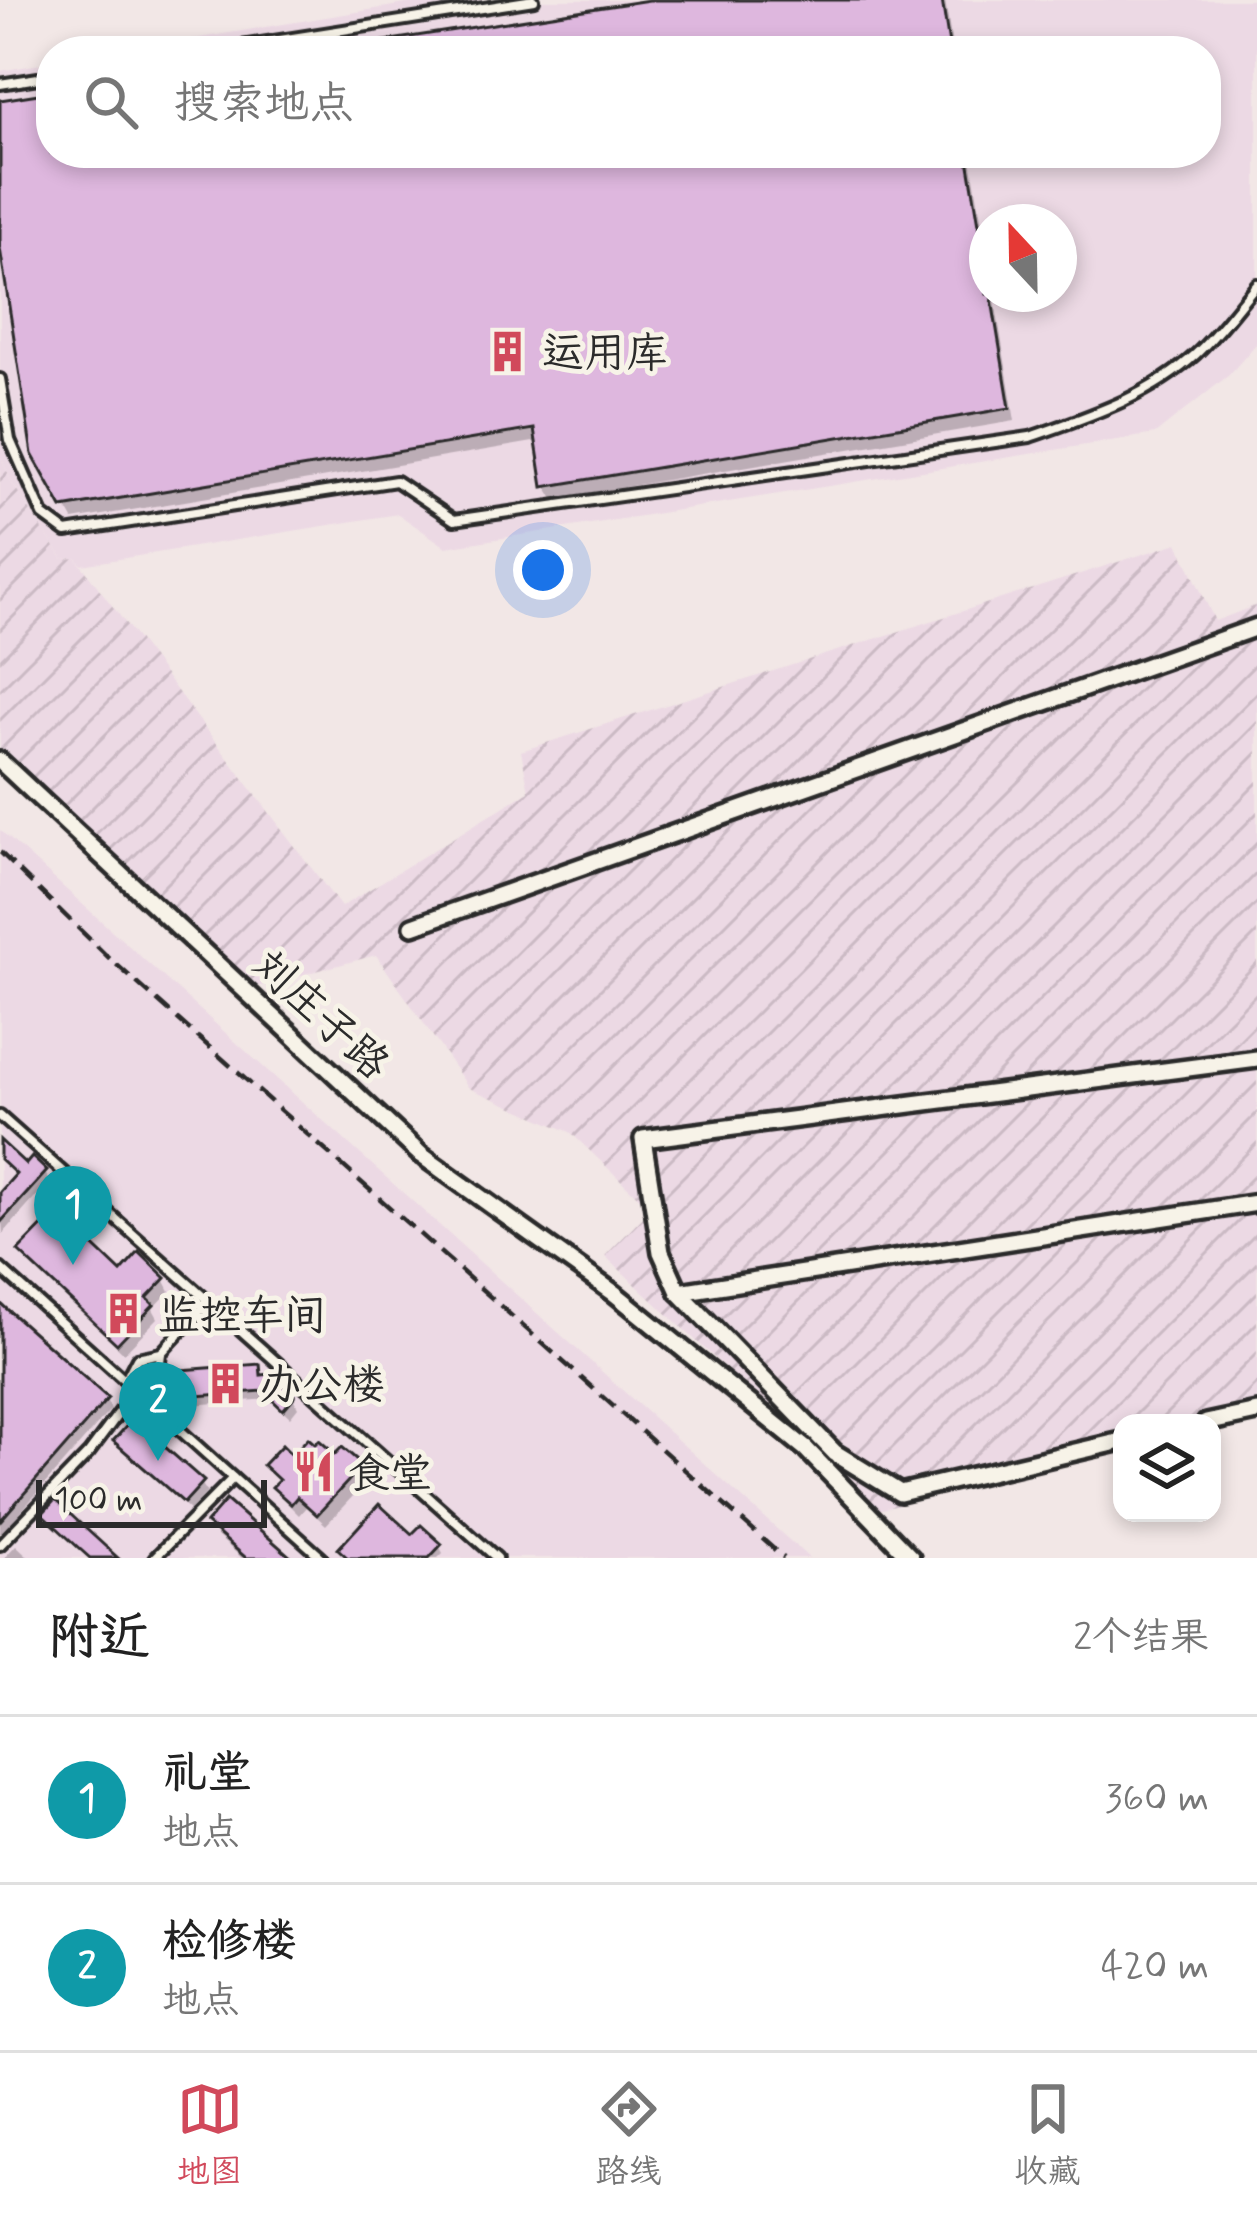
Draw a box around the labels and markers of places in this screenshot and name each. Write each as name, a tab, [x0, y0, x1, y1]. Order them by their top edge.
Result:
place label: 运用库	[542, 327, 668, 382]
building icon: 运用库	[485, 328, 531, 374]
pin: 1	[34, 1166, 112, 1265]
place label: 监控车间	[158, 1290, 326, 1345]
building icon: 监控车间	[101, 1291, 147, 1337]
place label: 办公楼	[259, 1359, 385, 1414]
building icon: 办公楼	[202, 1360, 248, 1406]
pin: 2	[119, 1362, 197, 1461]
place label: 食堂	[348, 1448, 432, 1503]
restaurant icon: 食堂	[291, 1449, 337, 1495]

